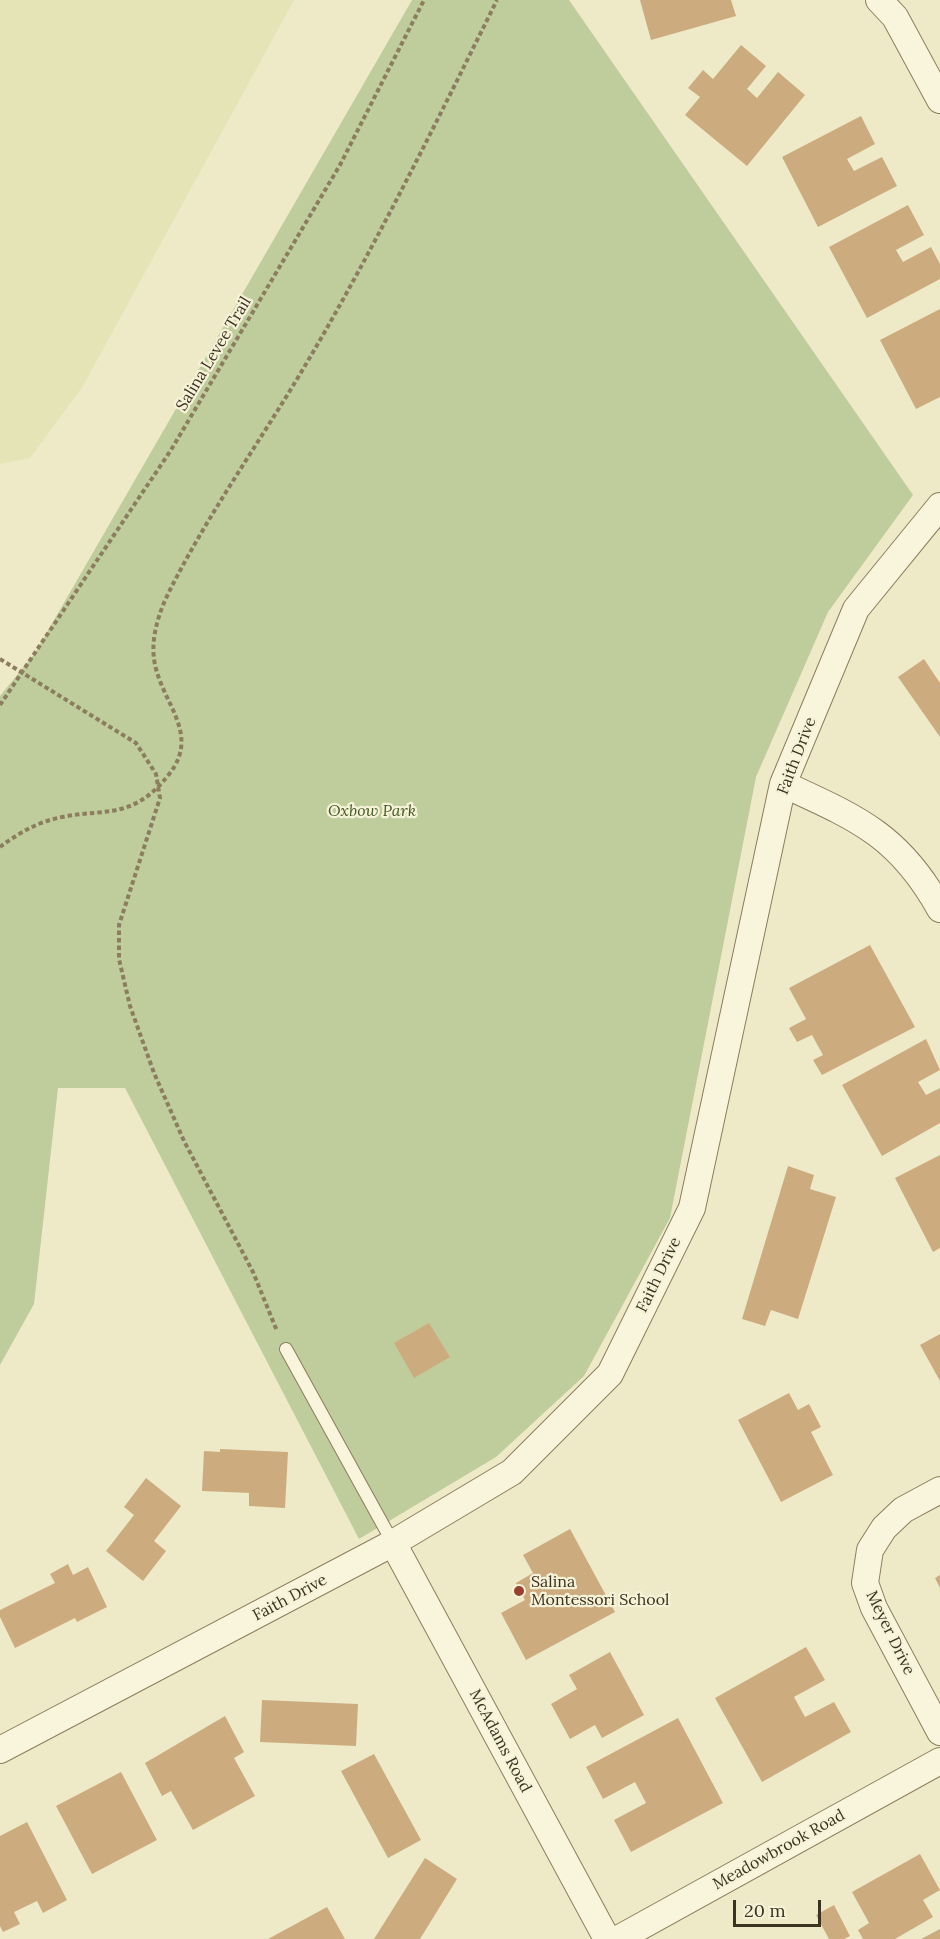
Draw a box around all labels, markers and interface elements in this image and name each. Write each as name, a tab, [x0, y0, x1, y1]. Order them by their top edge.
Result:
street label: Salina Levee Trail	[172, 294, 256, 414]
street label: Faith Drive	[773, 715, 821, 797]
park label: Oxbow Park	[328, 801, 416, 821]
street label: Faith Drive	[633, 1234, 685, 1316]
street label: Faith Drive	[250, 1570, 330, 1626]
place label: Salina Montessori School	[531, 1572, 669, 1610]
marker: Salina Montessori School	[512, 1584, 526, 1598]
street label: Meyer Drive	[861, 1588, 919, 1678]
street label: McAdams Road	[465, 1686, 535, 1796]
street label: Meadowbrook Road	[710, 1806, 848, 1894]
scale bar	[736, 1888, 824, 1926]
text: 20 m	[744, 1899, 786, 1922]

